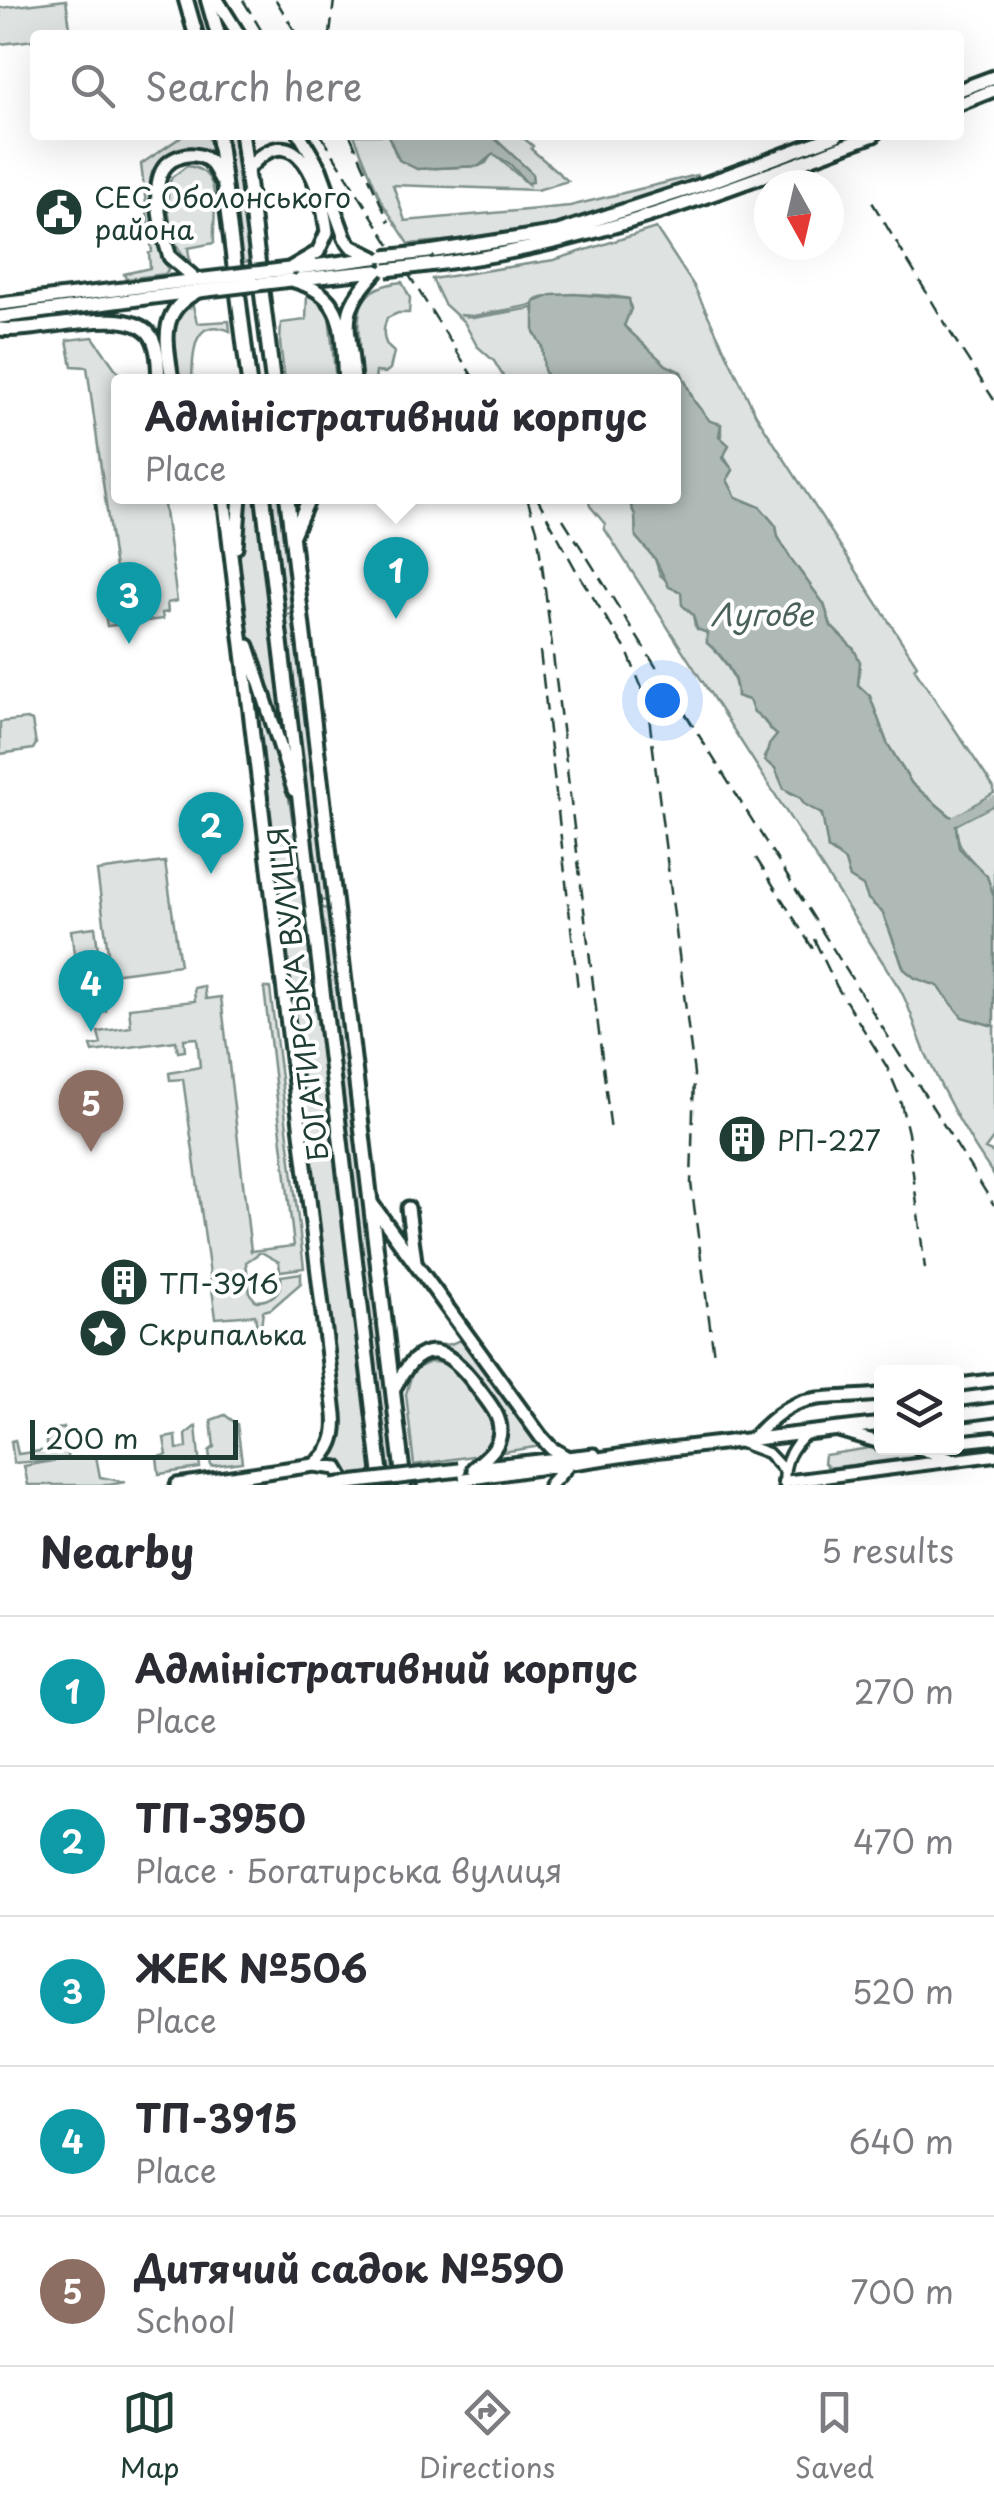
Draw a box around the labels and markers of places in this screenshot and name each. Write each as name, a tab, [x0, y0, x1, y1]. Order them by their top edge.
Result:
place label: СЕС Оболонського района	[94, 175, 351, 250]
public building icon: СЕС Оболонського района	[33, 186, 85, 238]
pin: 1	[364, 536, 428, 619]
pin: 3	[96, 562, 162, 644]
pin: 2	[178, 792, 244, 874]
pin: 4	[58, 950, 124, 1032]
pin: 5	[58, 1070, 124, 1152]
building icon: РП-227	[716, 1113, 768, 1165]
place label: РП-227	[777, 1118, 881, 1161]
building icon: ТП-3916	[98, 1256, 150, 1308]
place label: ТП-3916	[159, 1261, 279, 1304]
place icon: Скрипалька	[77, 1307, 129, 1359]
place label: Скрипалька	[138, 1312, 307, 1355]

